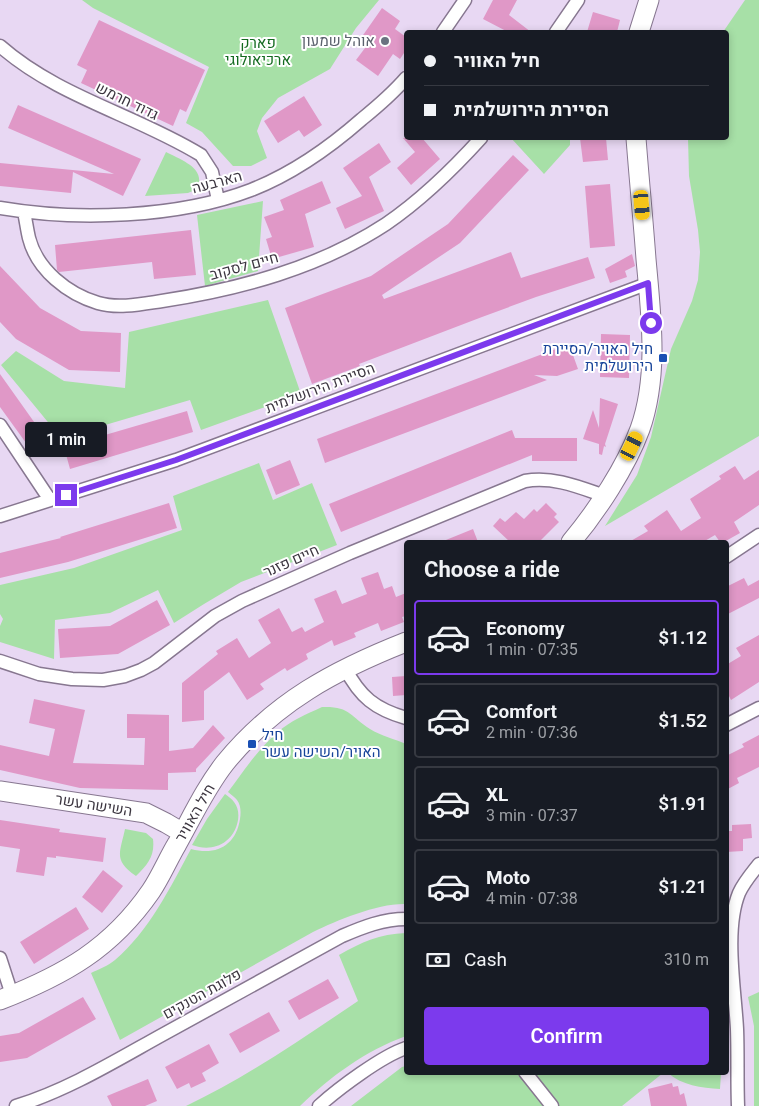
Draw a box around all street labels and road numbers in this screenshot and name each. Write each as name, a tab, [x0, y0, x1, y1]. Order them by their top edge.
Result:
street label: גדוד חרמש	[93, 78, 161, 124]
street label: הארבעה	[190, 167, 244, 197]
street label: חיים לסקוב	[208, 248, 280, 284]
street label: הסיירת הירושלמית	[263, 359, 377, 417]
street label: חיים פזנר	[260, 541, 322, 581]
street label: חיל האוויר	[171, 781, 219, 845]
street label: השישה עשר	[54, 790, 134, 820]
street label: פלוגת הטנקים	[159, 965, 245, 1023]

